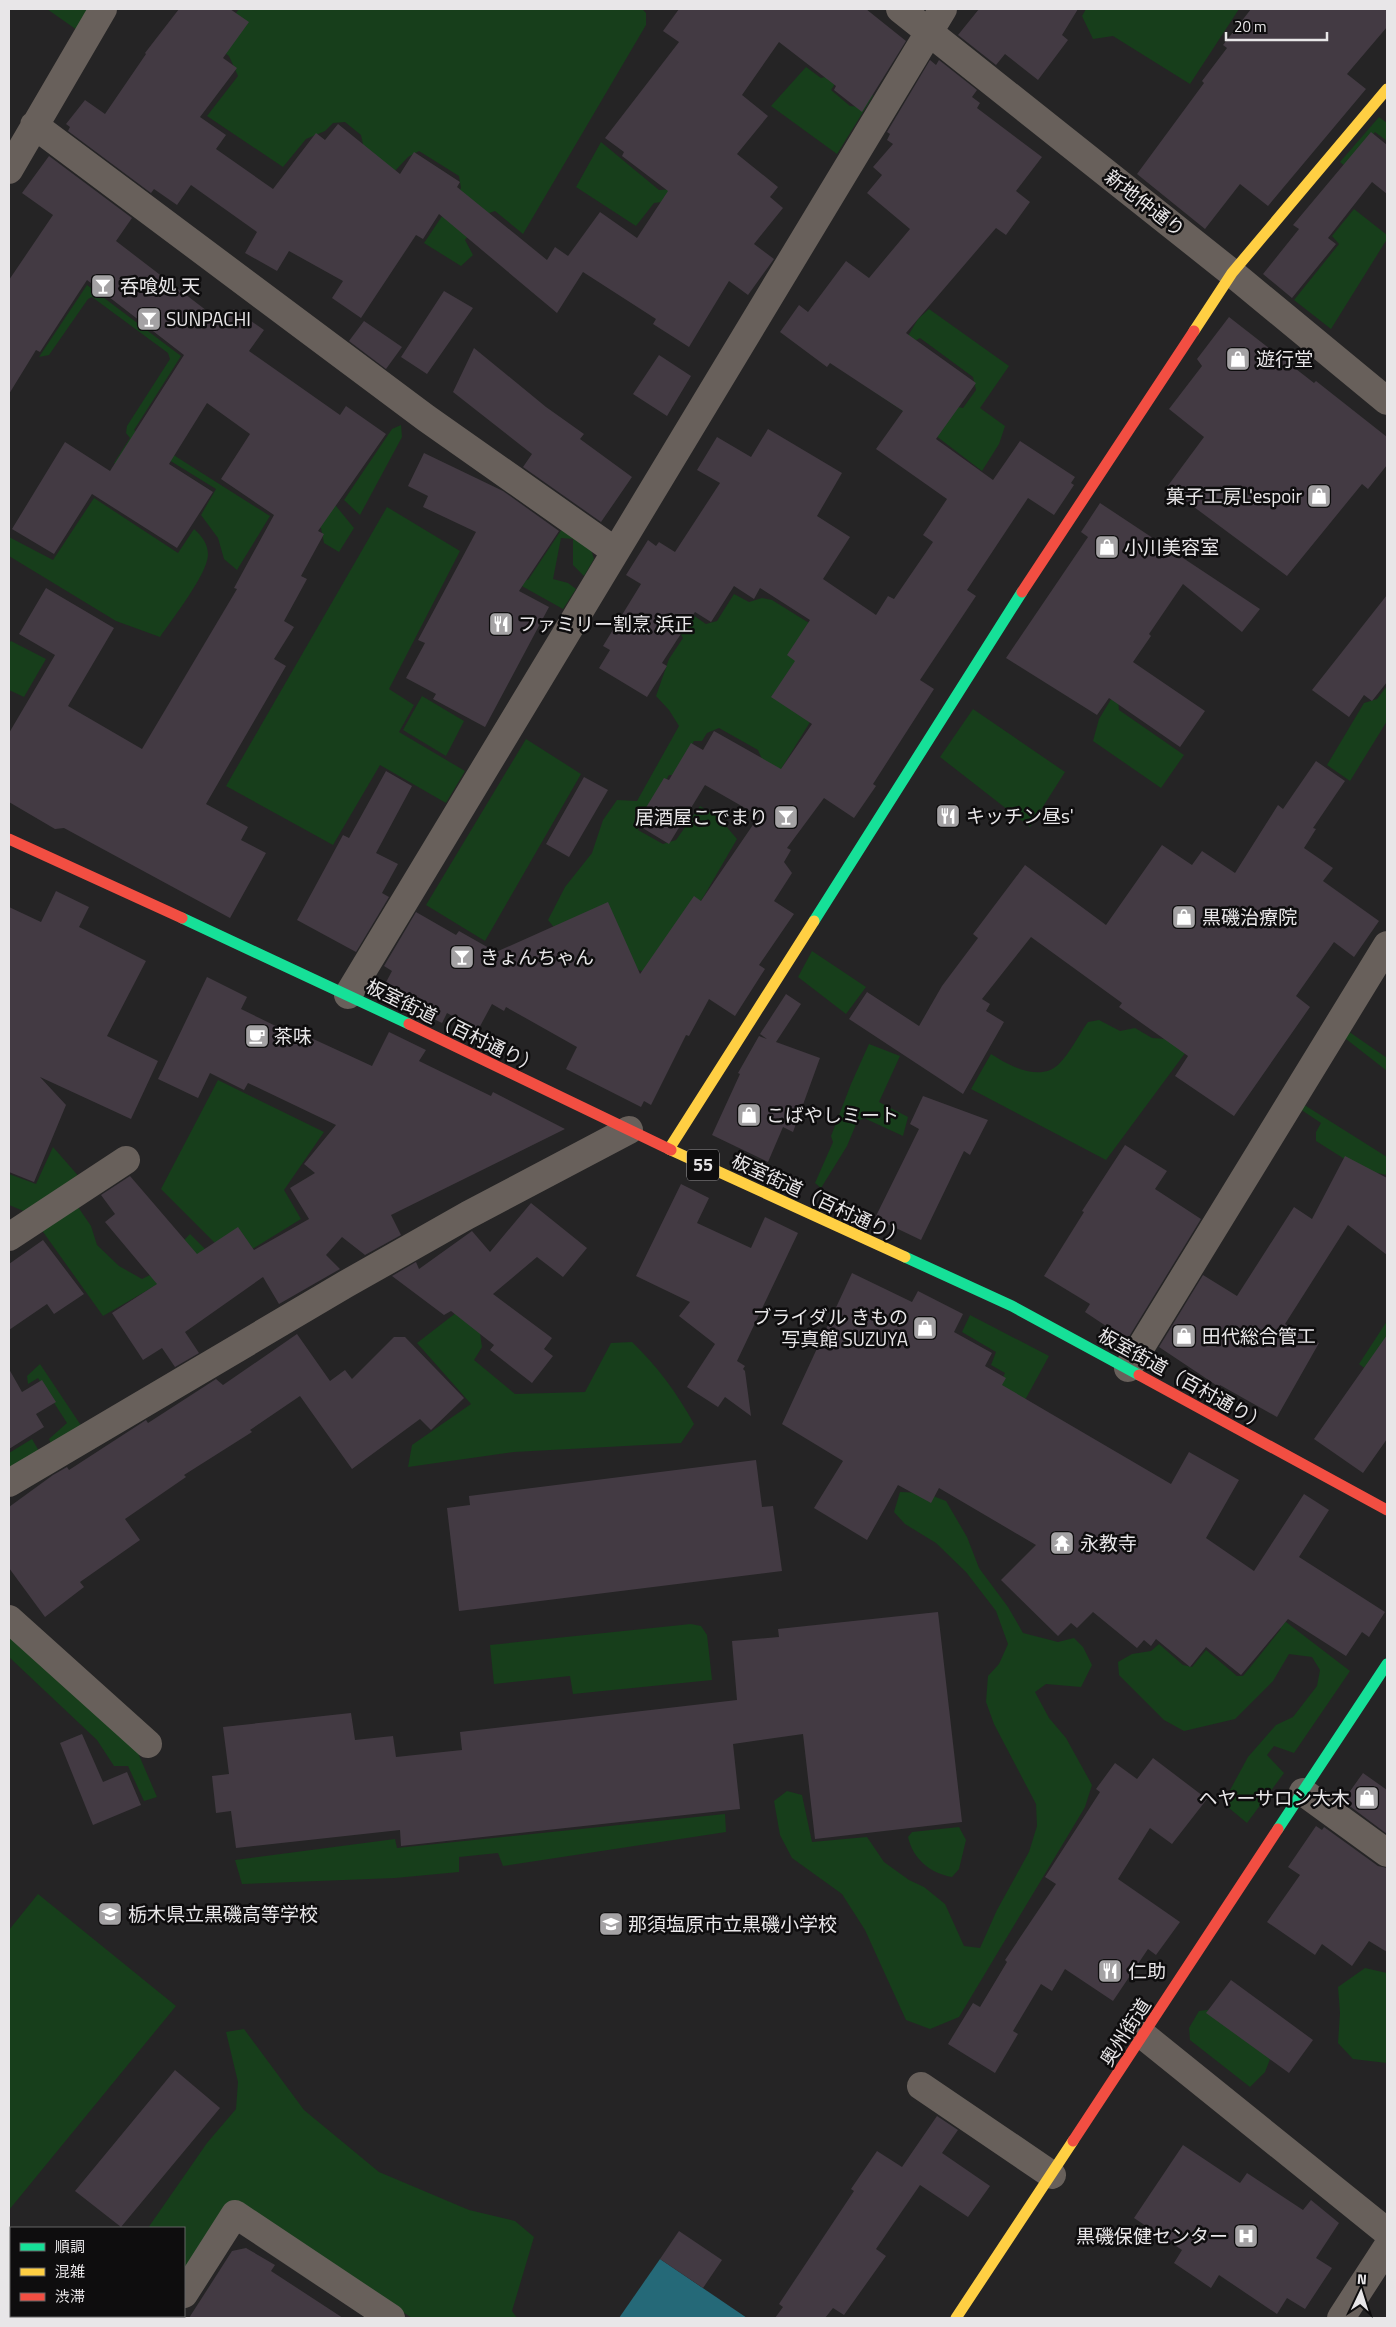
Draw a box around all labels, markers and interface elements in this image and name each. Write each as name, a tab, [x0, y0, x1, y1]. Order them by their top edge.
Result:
scale bar	[1226, 10, 1327, 42]
text: 20 m	[1234, 15, 1267, 38]
street label: 新地仲通り	[1099, 162, 1192, 243]
place label: 呑喰処 天	[120, 271, 200, 300]
bar icon: 呑喰処 天	[90, 273, 116, 299]
place label: SUNPACHI	[166, 304, 251, 333]
bar icon: SUNPACHI	[136, 306, 162, 332]
place label: 遊行堂	[1256, 344, 1313, 373]
shop icon: 遊行堂	[1225, 346, 1251, 372]
place label: 菓子工房L'espoir	[1166, 481, 1302, 510]
shop icon: 菓子工房L'espoir	[1306, 483, 1332, 509]
place label: 小川美容室	[1124, 532, 1219, 561]
shop icon: 小川美容室	[1094, 534, 1120, 560]
place label: ファミリー割烹 浜正	[518, 609, 693, 638]
restaurant icon: ファミリー割烹 浜正	[488, 611, 514, 637]
place label: キッチン昼s'	[966, 801, 1074, 830]
place label: 居酒屋こでまり	[635, 802, 768, 831]
restaurant icon: キッチン昼s'	[935, 803, 961, 829]
bar icon: 居酒屋こでまり	[773, 804, 799, 830]
place label: 黒磯治療院	[1202, 902, 1297, 931]
shop icon: 黒磯治療院	[1171, 904, 1197, 930]
place label: きょんちゃん	[480, 942, 594, 971]
bar icon: きょんちゃん	[449, 944, 475, 970]
street label: 板室街道（百村通り）	[361, 971, 545, 1080]
place label: 茶味	[274, 1021, 312, 1050]
cafe icon: 茶味	[244, 1023, 270, 1049]
place label: こばやしミート	[766, 1100, 899, 1129]
shop icon: こばやしミート	[736, 1102, 762, 1128]
street label: 板室街道（百村通り）	[727, 1145, 911, 1252]
road number: 55	[687, 1150, 719, 1180]
place label: ブライダル きもの 写真館 SUZUYA	[753, 1302, 908, 1353]
shop icon: ブライダル きもの 写真館 SUZUYA	[912, 1315, 938, 1341]
street label: 板室街道（百村通り）	[1093, 1320, 1273, 1437]
place label: 田代総合管工	[1202, 1321, 1316, 1350]
shop icon: 田代総合管工	[1171, 1323, 1197, 1349]
place label: 永教寺	[1080, 1528, 1137, 1557]
temple icon: 永教寺	[1049, 1530, 1075, 1556]
place label: ヘヤーサロン大木	[1198, 1783, 1350, 1812]
shop icon: ヘヤーサロン大木	[1354, 1785, 1380, 1811]
place label: 栃木県立黒磯高等学校	[128, 1899, 318, 1928]
school or university icon: 栃木県立黒磯高等学校	[97, 1901, 123, 1927]
place label: 那須塩原市立黒磯小学校	[628, 1909, 837, 1938]
school or university icon: 那須塩原市立黒磯小学校	[598, 1911, 624, 1937]
place label: 仁助	[1128, 1956, 1166, 1985]
restaurant icon: 仁助	[1097, 1958, 1123, 1984]
street label: 奥州街道	[1092, 1992, 1157, 2072]
place label: 黒磯保健センター	[1076, 2221, 1228, 2250]
hospital icon: 黒磯保健センター	[1233, 2223, 1259, 2249]
legend	[10, 2227, 185, 2317]
text: 順調	[55, 2235, 85, 2258]
text: 混雑	[55, 2260, 85, 2283]
north arrow	[1336, 2267, 1386, 2317]
text: N	[1356, 2268, 1368, 2289]
text: 渋滞	[55, 2285, 85, 2308]

